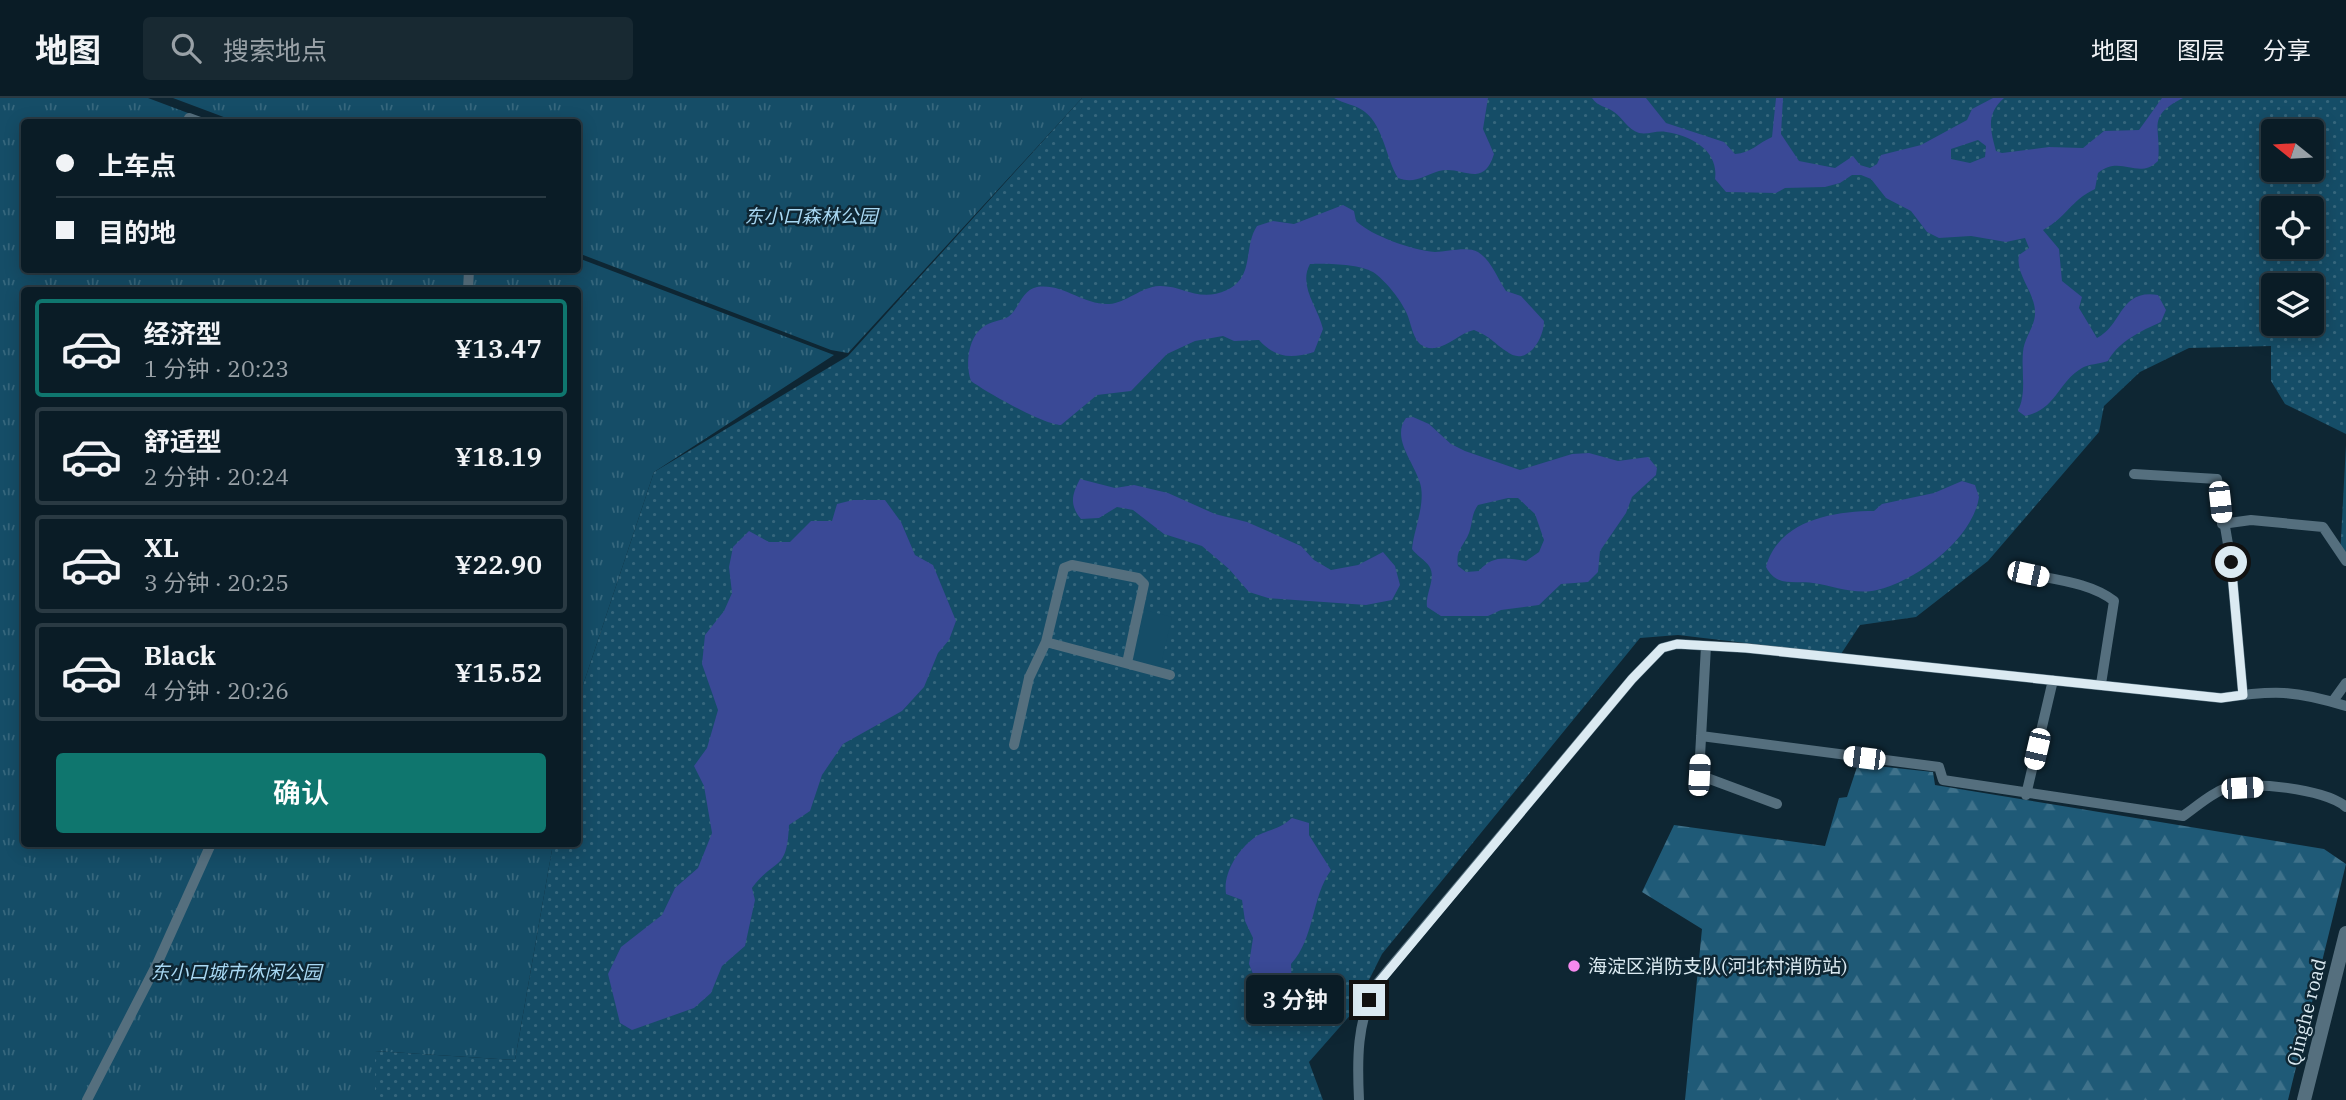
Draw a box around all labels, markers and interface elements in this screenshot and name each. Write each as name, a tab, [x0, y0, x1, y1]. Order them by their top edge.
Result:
search box	[143, 17, 633, 80]
text: 地图	[35, 28, 101, 71]
icon: search	[167, 29, 205, 67]
text: 搜索地点	[223, 33, 327, 67]
text: 地图	[2091, 34, 2139, 66]
text: 图层	[2177, 34, 2225, 66]
text: 分享	[2263, 34, 2311, 66]
north arrow	[2261, 119, 2324, 182]
map controls	[2261, 119, 2324, 336]
text: 上车点	[98, 148, 176, 182]
button: locate	[2261, 196, 2324, 259]
park label: 东小口森林公园	[744, 204, 880, 228]
text: 目的地	[98, 215, 176, 249]
button: layers	[2261, 273, 2324, 336]
text: 经济型	[144, 316, 222, 350]
icon: car	[60, 317, 123, 380]
text: ¥13.47	[455, 331, 542, 365]
text: 1 分钟 · 20:23	[144, 353, 289, 383]
text: 舒适型	[144, 424, 222, 458]
icon: car	[60, 425, 123, 488]
text: ¥18.19	[455, 439, 542, 473]
text: 2 分钟 · 20:24	[144, 461, 289, 491]
car	[2208, 480, 2233, 524]
text: XL	[144, 530, 179, 564]
icon: car	[60, 533, 123, 596]
route start	[2215, 546, 2247, 578]
text: ¥22.90	[455, 547, 542, 581]
car	[2006, 559, 2051, 589]
text: 3 分钟 · 20:25	[144, 567, 289, 597]
text: Black	[144, 638, 216, 672]
icon: car	[60, 641, 123, 704]
text: ¥15.52	[455, 655, 542, 689]
text: 4 分钟 · 20:26	[144, 675, 289, 705]
car	[2023, 726, 2052, 772]
car	[1842, 745, 1887, 771]
button: 确认	[56, 753, 546, 833]
car	[1688, 753, 1711, 797]
car	[2221, 776, 2264, 800]
place label: 海淀区消防支队(河北村消防站)	[1588, 954, 1848, 978]
street label: Qinghe road	[2281, 956, 2331, 1068]
marker: 海淀区消防支队(河北村消防站)	[1566, 958, 1582, 974]
park label: 东小口城市休闲公园	[150, 960, 324, 984]
callout: 3 分钟	[1246, 976, 1344, 1024]
text: 3 分钟	[1262, 984, 1328, 1014]
route end	[1353, 984, 1385, 1016]

